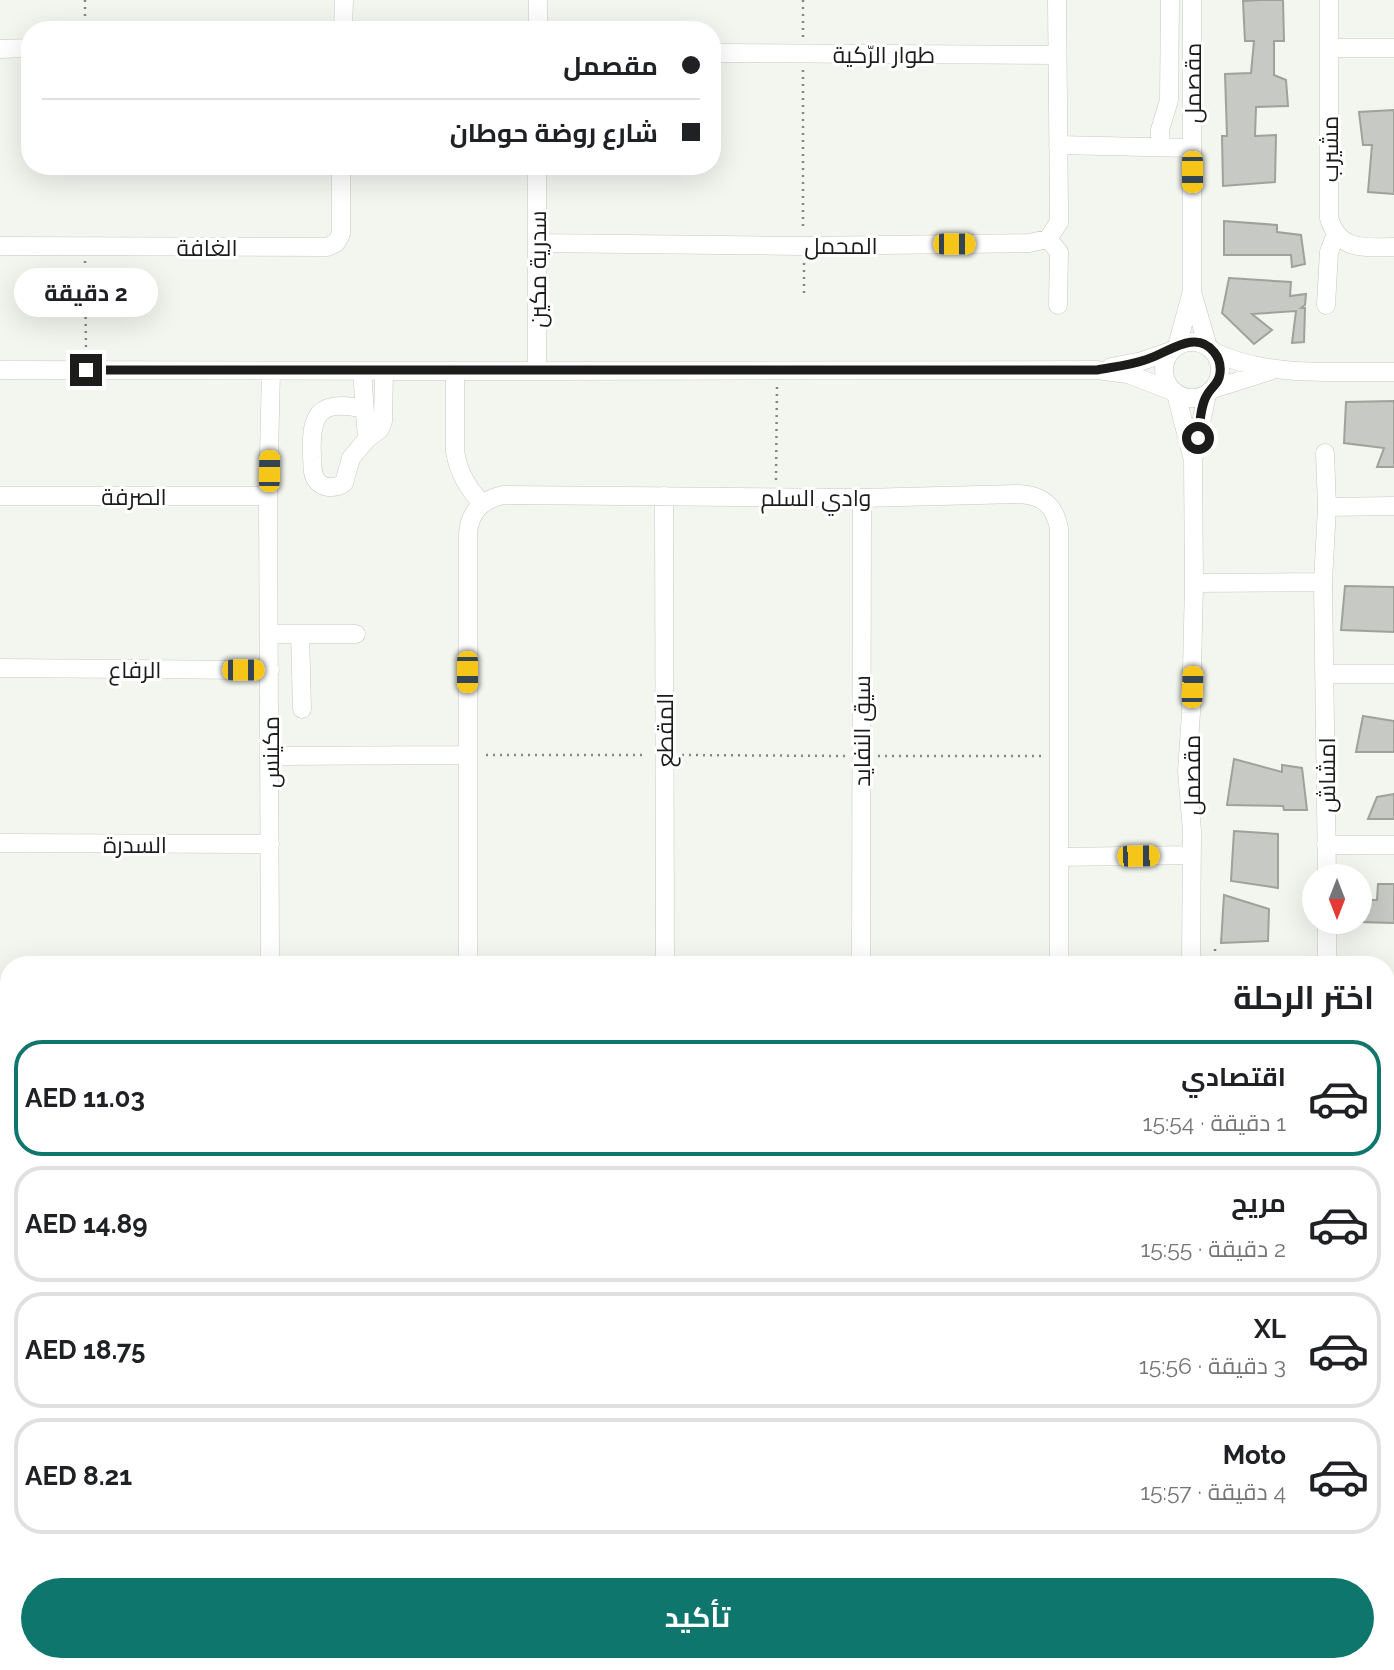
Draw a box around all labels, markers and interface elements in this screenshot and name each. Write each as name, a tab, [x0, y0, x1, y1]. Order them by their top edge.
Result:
street label: طوار الرّكية	[833, 41, 935, 68]
street label: مقصمل	[1179, 43, 1207, 123]
text: مقصمل	[563, 51, 658, 81]
street label: مشيرب	[1316, 116, 1343, 182]
text: شارع روضة حوطان	[450, 118, 658, 148]
car	[1182, 151, 1203, 193]
street label: سدرية مكين	[524, 210, 552, 328]
street label: المحمل	[804, 232, 878, 260]
street label: الغافة	[176, 234, 238, 261]
car	[934, 234, 976, 255]
callout: 2 دقيقة	[14, 268, 158, 318]
text: 2 دقيقة	[44, 279, 128, 306]
route end	[70, 354, 102, 386]
route start	[1182, 422, 1214, 454]
car	[259, 450, 280, 492]
street label: الصرفة	[101, 483, 167, 510]
street label: وادي السلم	[761, 484, 871, 516]
car	[457, 651, 478, 693]
street label: الرفاع	[109, 656, 161, 686]
car	[223, 660, 265, 681]
car	[1181, 666, 1204, 708]
street label: سيق النفايد	[848, 675, 876, 787]
street label: المقطع	[651, 693, 681, 767]
street label: مكينس	[257, 716, 285, 788]
street label: مقصمل	[1178, 735, 1206, 815]
street label: امشاش	[1313, 737, 1341, 813]
street label: السدرة	[103, 831, 167, 858]
car	[1117, 845, 1160, 867]
north arrow	[1302, 864, 1372, 934]
map controls	[1302, 864, 1372, 934]
text: اختر الرحلة	[1233, 979, 1374, 1016]
text: اقتصادي	[1181, 1062, 1286, 1092]
icon: car	[1307, 1067, 1370, 1130]
text: AED 11.03	[25, 1083, 145, 1113]
text: 1 دقيقة · 15:54	[1143, 1109, 1286, 1136]
text: مريح	[1231, 1188, 1286, 1218]
icon: car	[1307, 1193, 1370, 1256]
text: AED 14.89	[25, 1209, 148, 1239]
text: 2 دقيقة · 15:55	[1140, 1235, 1286, 1262]
text: XL	[1254, 1314, 1286, 1344]
icon: car	[1307, 1319, 1370, 1382]
text: AED 18.75	[25, 1335, 145, 1365]
text: 3 دقيقة · 15:56	[1139, 1352, 1286, 1379]
text: Moto	[1223, 1440, 1286, 1470]
icon: car	[1307, 1445, 1370, 1508]
text: AED 8.21	[25, 1461, 132, 1491]
text: 4 دقيقة · 15:57	[1140, 1478, 1286, 1505]
button: تأكيد	[21, 1578, 1374, 1658]

